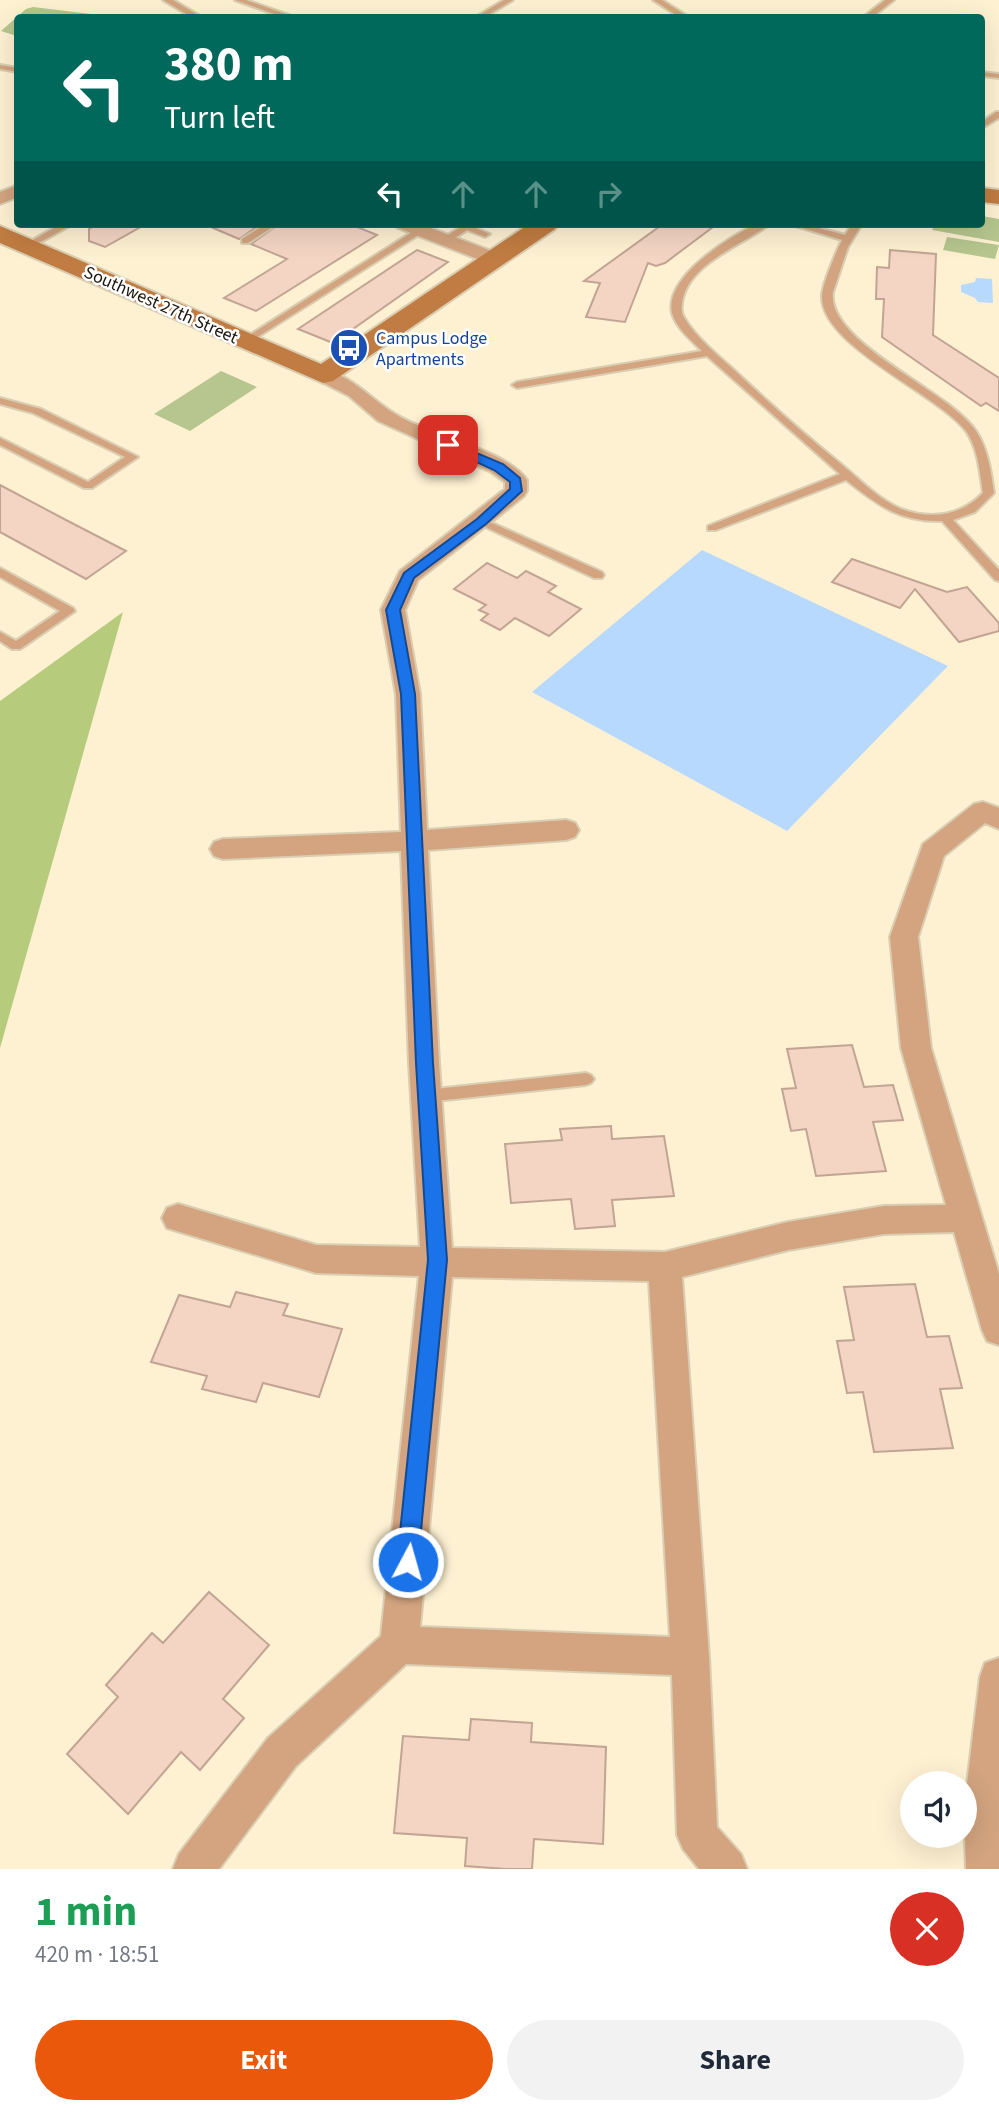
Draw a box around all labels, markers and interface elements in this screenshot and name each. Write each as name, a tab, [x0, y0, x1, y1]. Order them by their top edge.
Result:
text: 380 m	[164, 30, 293, 100]
icon: left	[49, 42, 140, 133]
text: Turn left	[164, 95, 275, 141]
icon: left	[371, 175, 409, 213]
icon: ahead	[444, 175, 482, 213]
icon: ahead	[517, 175, 555, 213]
icon: right	[590, 175, 628, 213]
street label: Southwest 27th Street	[80, 260, 242, 350]
place label: Campus Lodge Apartments	[376, 326, 487, 372]
bus stop icon: Campus Lodge Apartments	[328, 327, 370, 369]
pin	[418, 415, 478, 475]
icon: arrive	[429, 426, 467, 464]
position arrow	[371, 1525, 445, 1599]
map controls	[900, 1771, 977, 1848]
button: sound	[900, 1771, 977, 1848]
text: 1 min	[35, 1882, 137, 1942]
button: close	[890, 1892, 964, 1966]
text: 420 m · 18:51	[35, 1938, 159, 1971]
button: Exit	[35, 2020, 493, 2100]
button: Share	[507, 2020, 964, 2100]

